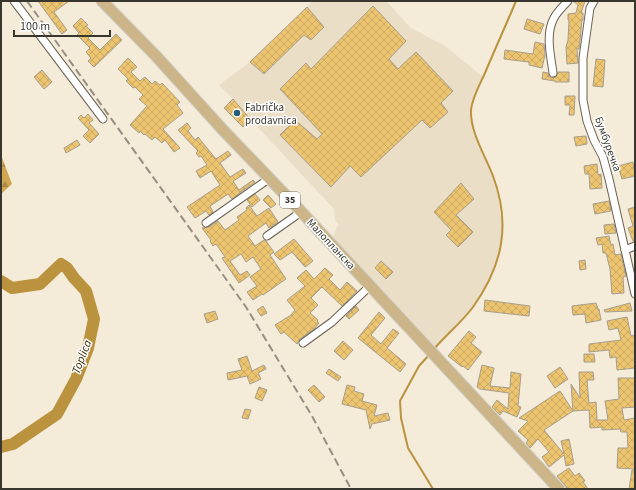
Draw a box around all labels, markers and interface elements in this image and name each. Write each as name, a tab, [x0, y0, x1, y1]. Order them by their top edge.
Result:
scale bar	[14, 12, 110, 38]
text: 100 m	[20, 18, 50, 35]
place label: Fabrička prodavnica	[245, 100, 297, 128]
marker: Fabrička prodavnica	[232, 108, 242, 118]
street label: Бумбуречка	[591, 114, 625, 174]
road number: 35	[280, 192, 300, 208]
street label: Малопланска	[303, 215, 359, 273]
water label: Toplica	[68, 337, 96, 376]

